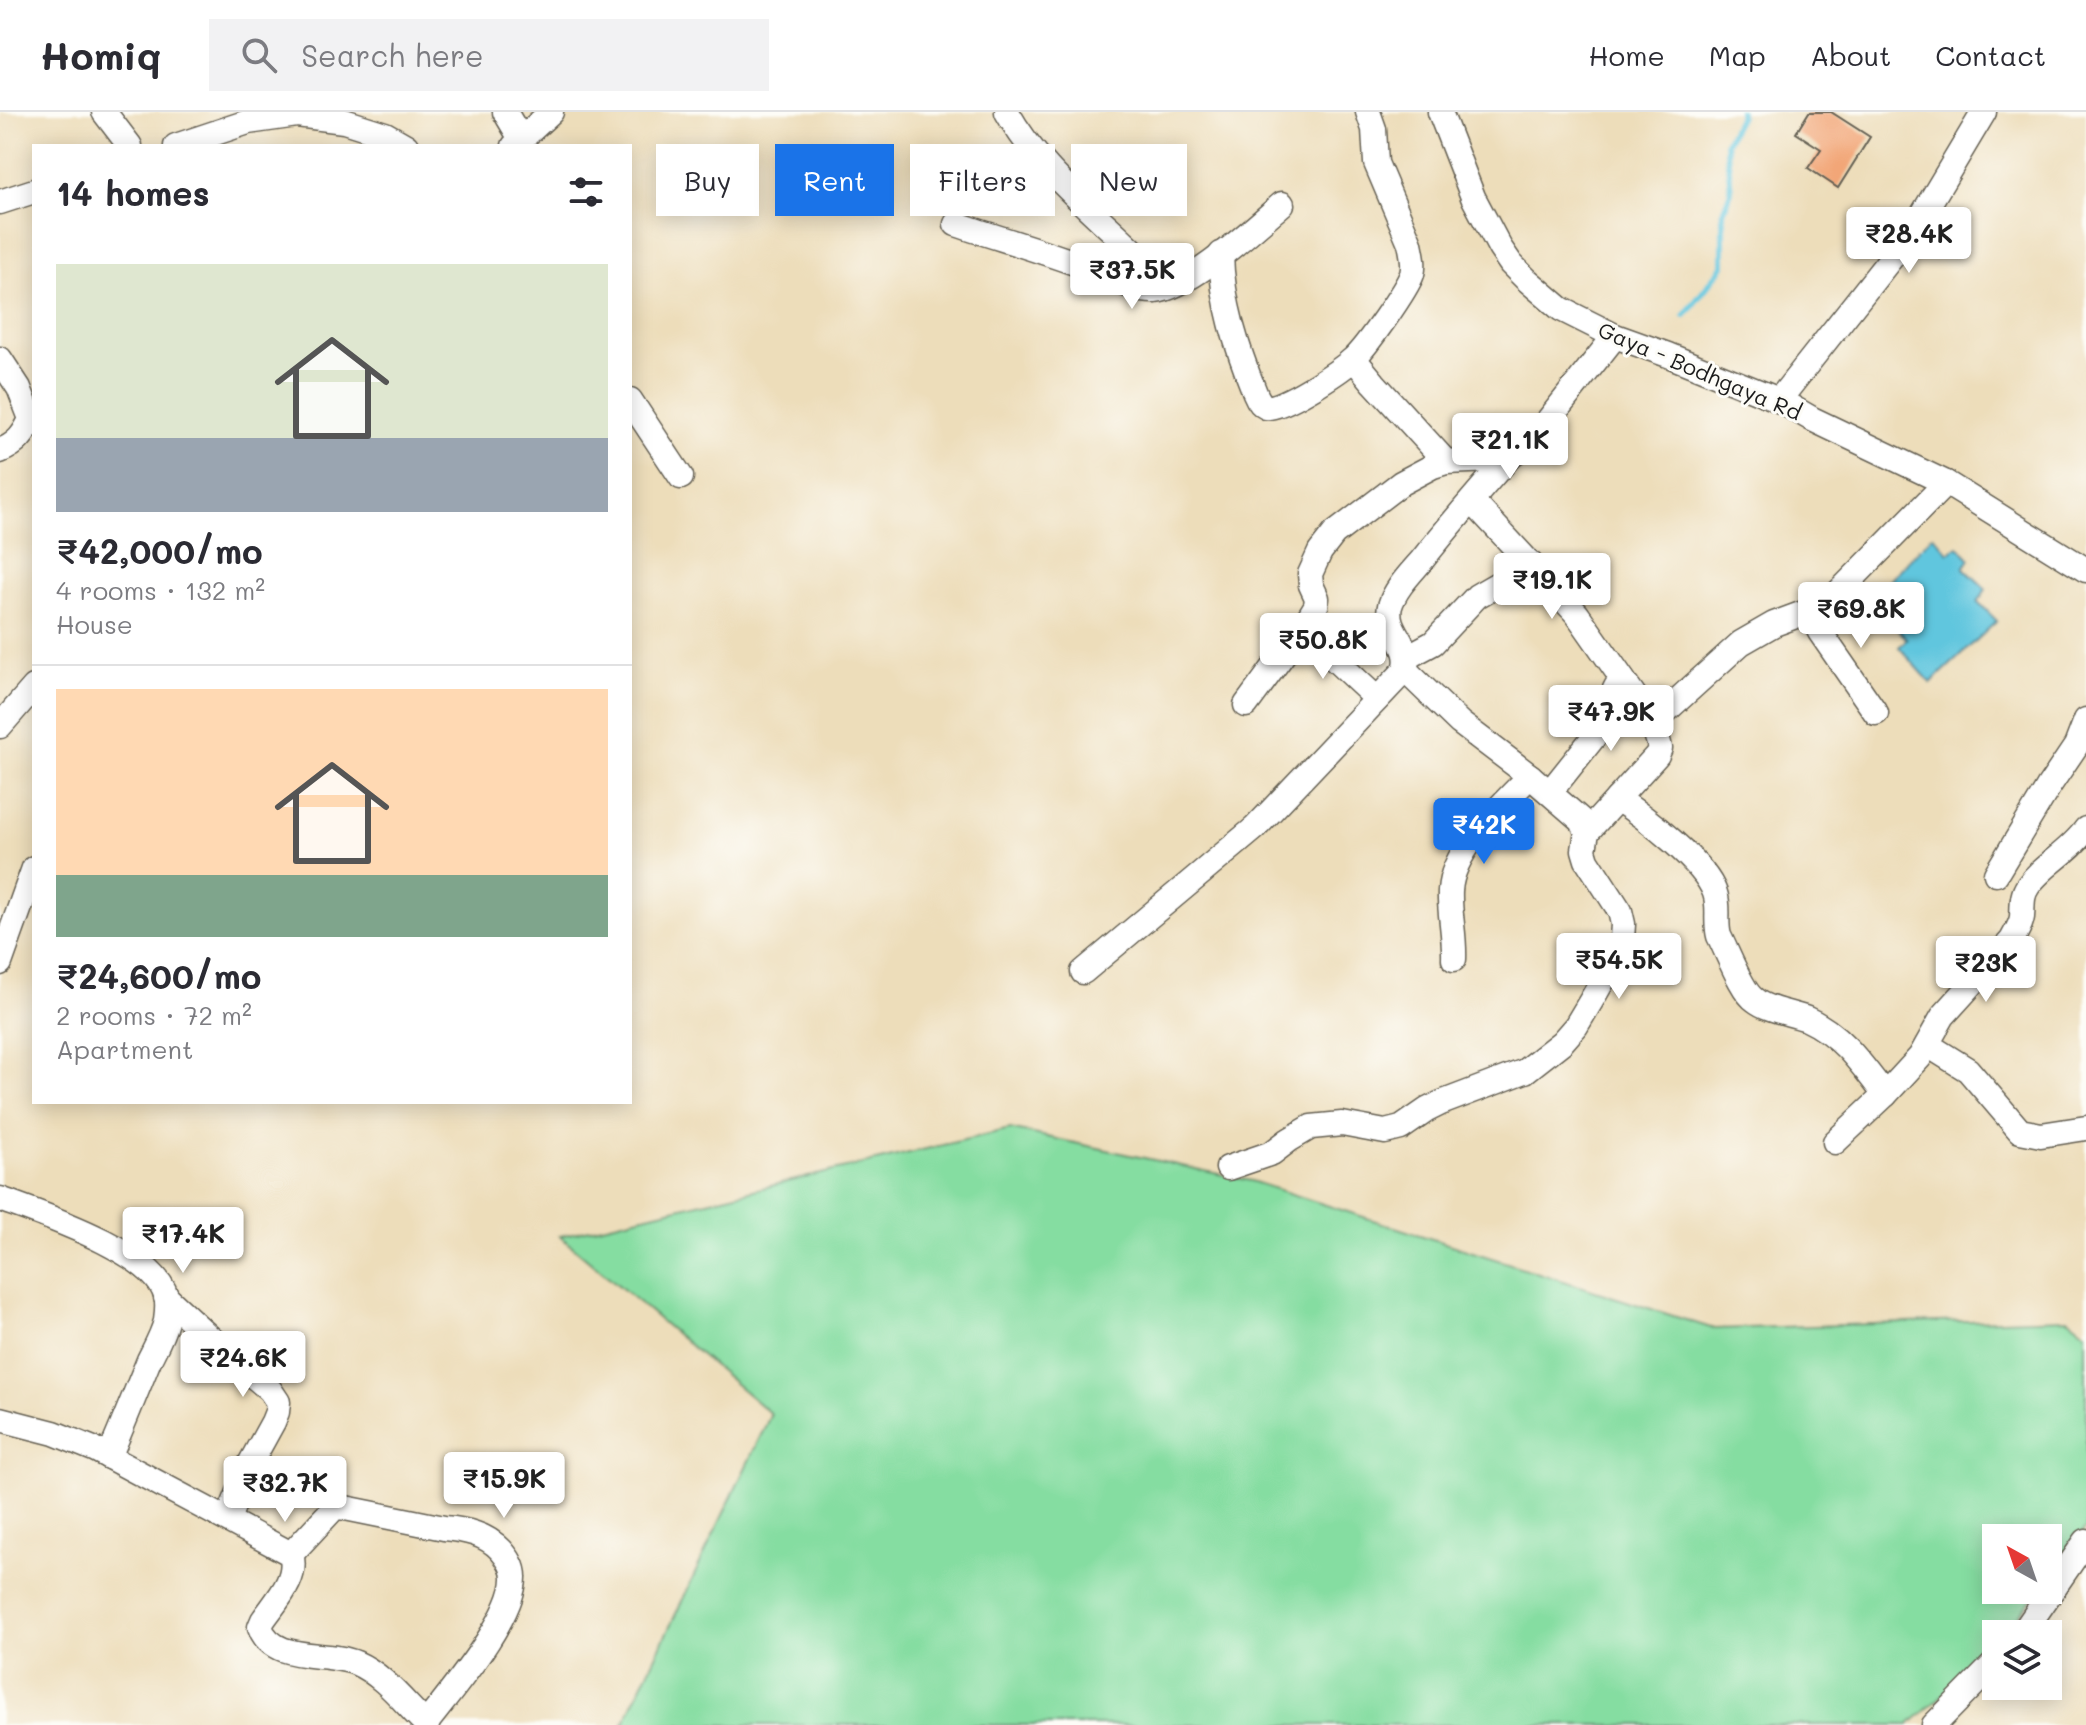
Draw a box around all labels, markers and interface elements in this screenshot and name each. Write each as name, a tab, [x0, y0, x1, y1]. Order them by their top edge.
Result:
search box	[209, 19, 769, 91]
text: Homiq	[40, 30, 161, 80]
icon: search	[237, 33, 281, 77]
text: Search here	[301, 35, 484, 75]
text: Home	[1589, 37, 1665, 73]
text: Map	[1709, 37, 1766, 73]
text: About	[1810, 37, 1891, 73]
text: Contact	[1935, 37, 2046, 73]
chip: Buy	[656, 144, 759, 216]
chip: Rent	[775, 144, 894, 216]
chip: Filters	[910, 144, 1055, 216]
chip: New	[1071, 144, 1187, 216]
text: 14 homes	[56, 170, 210, 215]
icon: filters	[564, 170, 608, 214]
pin: ₹28.4K	[1844, 207, 1974, 275]
text: ₹28.4K	[1864, 216, 1954, 250]
pin: ₹37.5K	[1067, 243, 1197, 311]
text: ₹37.5K	[1088, 252, 1176, 286]
street label: Gaya - Bodhgaya Rd	[1594, 315, 1806, 427]
icon: home	[260, 316, 404, 460]
pin: ₹21.1K	[1445, 413, 1575, 481]
text: ₹21.1K	[1470, 422, 1550, 456]
text: ₹42,000/mo	[56, 528, 263, 573]
pin: ₹19.1K	[1487, 553, 1617, 621]
text: ₹19.1K	[1512, 562, 1593, 596]
text: 4 rooms · 132 m²	[56, 573, 265, 607]
pin: ₹69.8K	[1796, 582, 1926, 650]
text: ₹69.8K	[1816, 591, 1906, 625]
text: House	[56, 607, 133, 641]
pin: ₹50.8K	[1258, 613, 1388, 681]
text: ₹50.8K	[1278, 622, 1368, 656]
pin: ₹47.9K	[1546, 685, 1676, 753]
text: ₹47.9K	[1567, 694, 1655, 728]
icon: home	[260, 741, 404, 885]
pin: ₹42K	[1437, 798, 1531, 866]
text: ₹42K	[1451, 807, 1517, 841]
pin: ₹54.5K	[1554, 933, 1684, 1001]
pin: ₹23K	[1939, 936, 2033, 1004]
text: ₹54.5K	[1574, 942, 1664, 976]
text: ₹23K	[1954, 945, 2018, 979]
text: ₹24,600/mo	[56, 953, 261, 998]
text: 2 rooms · 72 m²	[56, 998, 252, 1032]
text: Apartment	[56, 1032, 193, 1066]
pin: ₹17.4K	[118, 1207, 248, 1275]
text: ₹17.4K	[141, 1216, 225, 1250]
pin: ₹24.6K	[178, 1331, 308, 1399]
text: ₹24.6K	[198, 1340, 288, 1374]
pin: ₹15.9K	[439, 1452, 569, 1520]
pin: ₹32.7K	[220, 1456, 350, 1524]
text: ₹15.9K	[462, 1461, 546, 1495]
text: ₹32.7K	[242, 1465, 328, 1499]
north arrow	[1982, 1524, 2062, 1604]
map controls	[1982, 1524, 2062, 1700]
button: layers	[1982, 1620, 2062, 1700]

